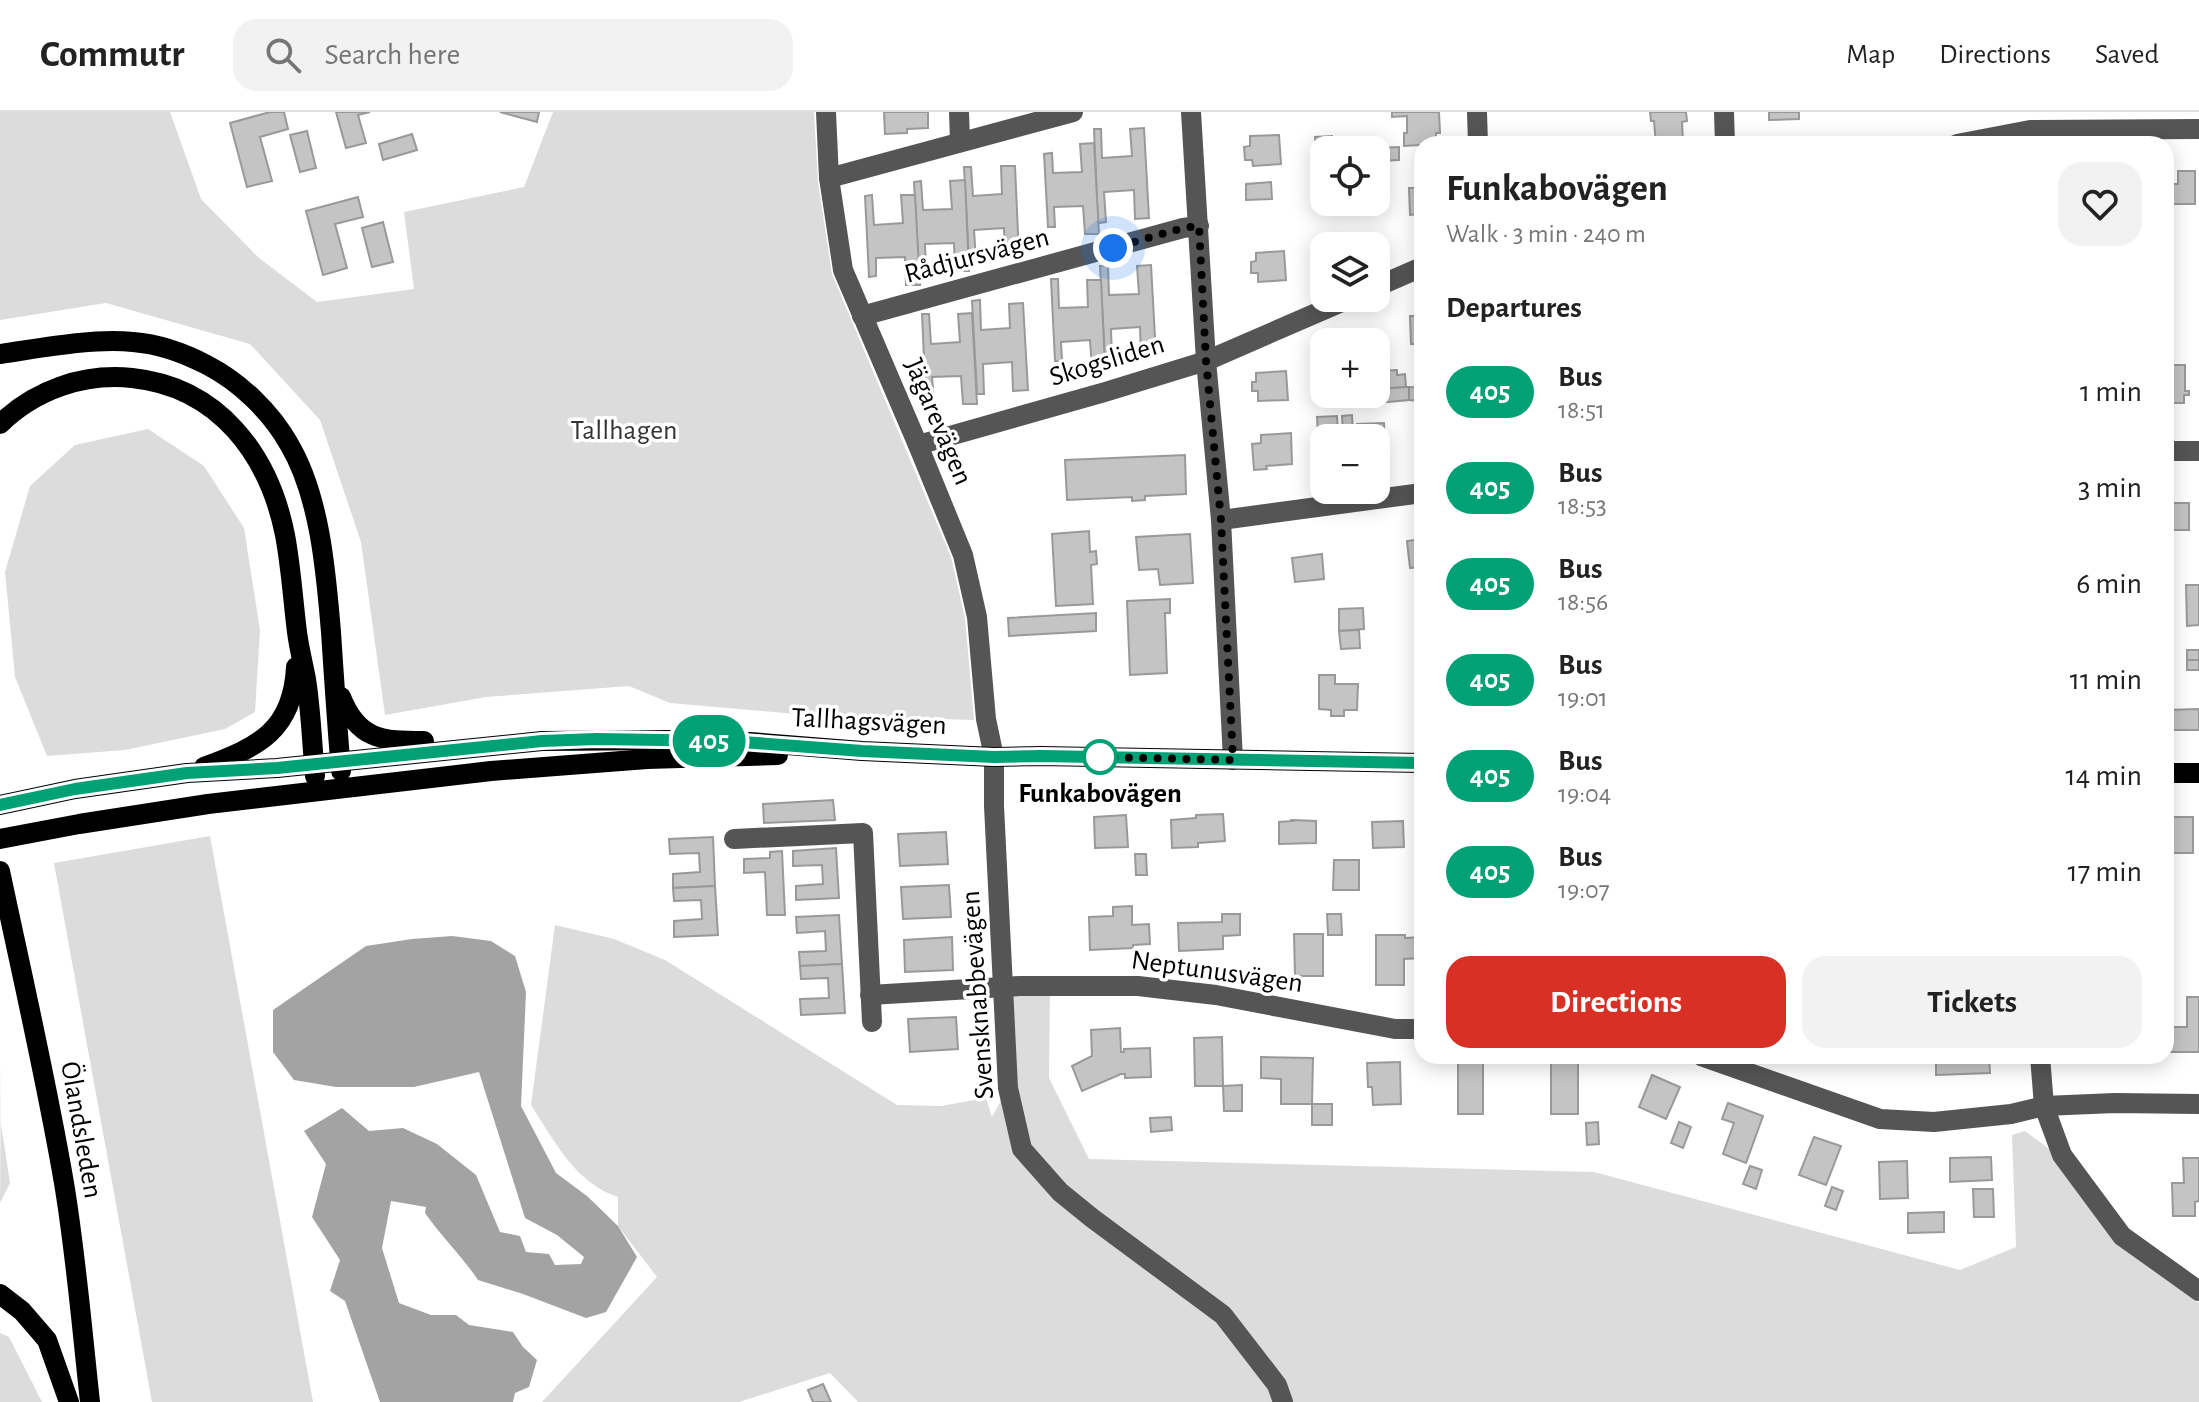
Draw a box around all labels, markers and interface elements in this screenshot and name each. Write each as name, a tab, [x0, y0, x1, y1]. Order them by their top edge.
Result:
search box	[233, 19, 793, 91]
icon: search	[261, 33, 305, 77]
text: Commutr	[40, 36, 185, 74]
text: Search here	[325, 40, 460, 70]
text: Map	[1846, 41, 1895, 69]
text: Directions	[1939, 41, 2051, 69]
text: Saved	[2095, 41, 2159, 69]
map controls	[1310, 136, 1390, 504]
button: locate	[1310, 136, 1390, 216]
button: heart	[2058, 162, 2142, 246]
text: Funkabovägen	[1446, 170, 1668, 208]
text: Walk · 3 min · 240 m	[1446, 221, 1646, 247]
street label: Rådjursvägen	[902, 223, 1052, 289]
your location	[1093, 228, 1133, 268]
button: layers	[1310, 232, 1390, 312]
text: Departures	[1446, 293, 1582, 323]
button: +	[1310, 328, 1390, 408]
street label: Skogsliden	[1046, 330, 1168, 392]
street label: Jägarevägen	[899, 355, 977, 489]
text: Bus	[1558, 362, 1603, 392]
text: 1 min	[2080, 377, 2142, 407]
text: 405	[1470, 378, 1510, 406]
text: 18:51	[1558, 397, 1605, 423]
park label: Tallhagen	[570, 417, 678, 445]
button: −	[1310, 424, 1390, 504]
text: Bus	[1558, 458, 1603, 488]
text: 3 min	[2078, 473, 2142, 503]
text: 405	[1470, 474, 1510, 502]
text: 18:53	[1558, 493, 1607, 519]
text: Bus	[1558, 554, 1603, 584]
text: 6 min	[2076, 569, 2142, 599]
text: 405	[1470, 570, 1510, 598]
text: 18:56	[1558, 589, 1608, 615]
text: Bus	[1558, 650, 1603, 680]
text: 11 min	[2070, 665, 2142, 695]
text: 405	[1470, 666, 1510, 694]
text: 19:01	[1558, 685, 1608, 711]
street label: Tallhagsvägen	[791, 704, 947, 740]
line badge: 405	[663, 715, 755, 767]
text: 405	[689, 727, 729, 755]
marker: Funkabovägen	[1083, 740, 1117, 774]
text: Bus	[1558, 746, 1603, 776]
text: 14 min	[2066, 761, 2142, 791]
text: 405	[1470, 762, 1510, 790]
place label: Funkabovägen	[1018, 780, 1182, 808]
text: 19:04	[1558, 781, 1611, 807]
text: Bus	[1558, 842, 1603, 872]
text: 17 min	[2067, 857, 2142, 887]
text: 405	[1470, 858, 1510, 886]
text: 19:07	[1558, 877, 1610, 903]
street label: Svensknabbevägen	[957, 890, 999, 1100]
street label: Neptunusvägen	[1129, 946, 1305, 998]
button: Directions	[1446, 956, 1786, 1048]
button: Tickets	[1802, 956, 2142, 1048]
street label: Ölandsleden	[55, 1059, 109, 1201]

